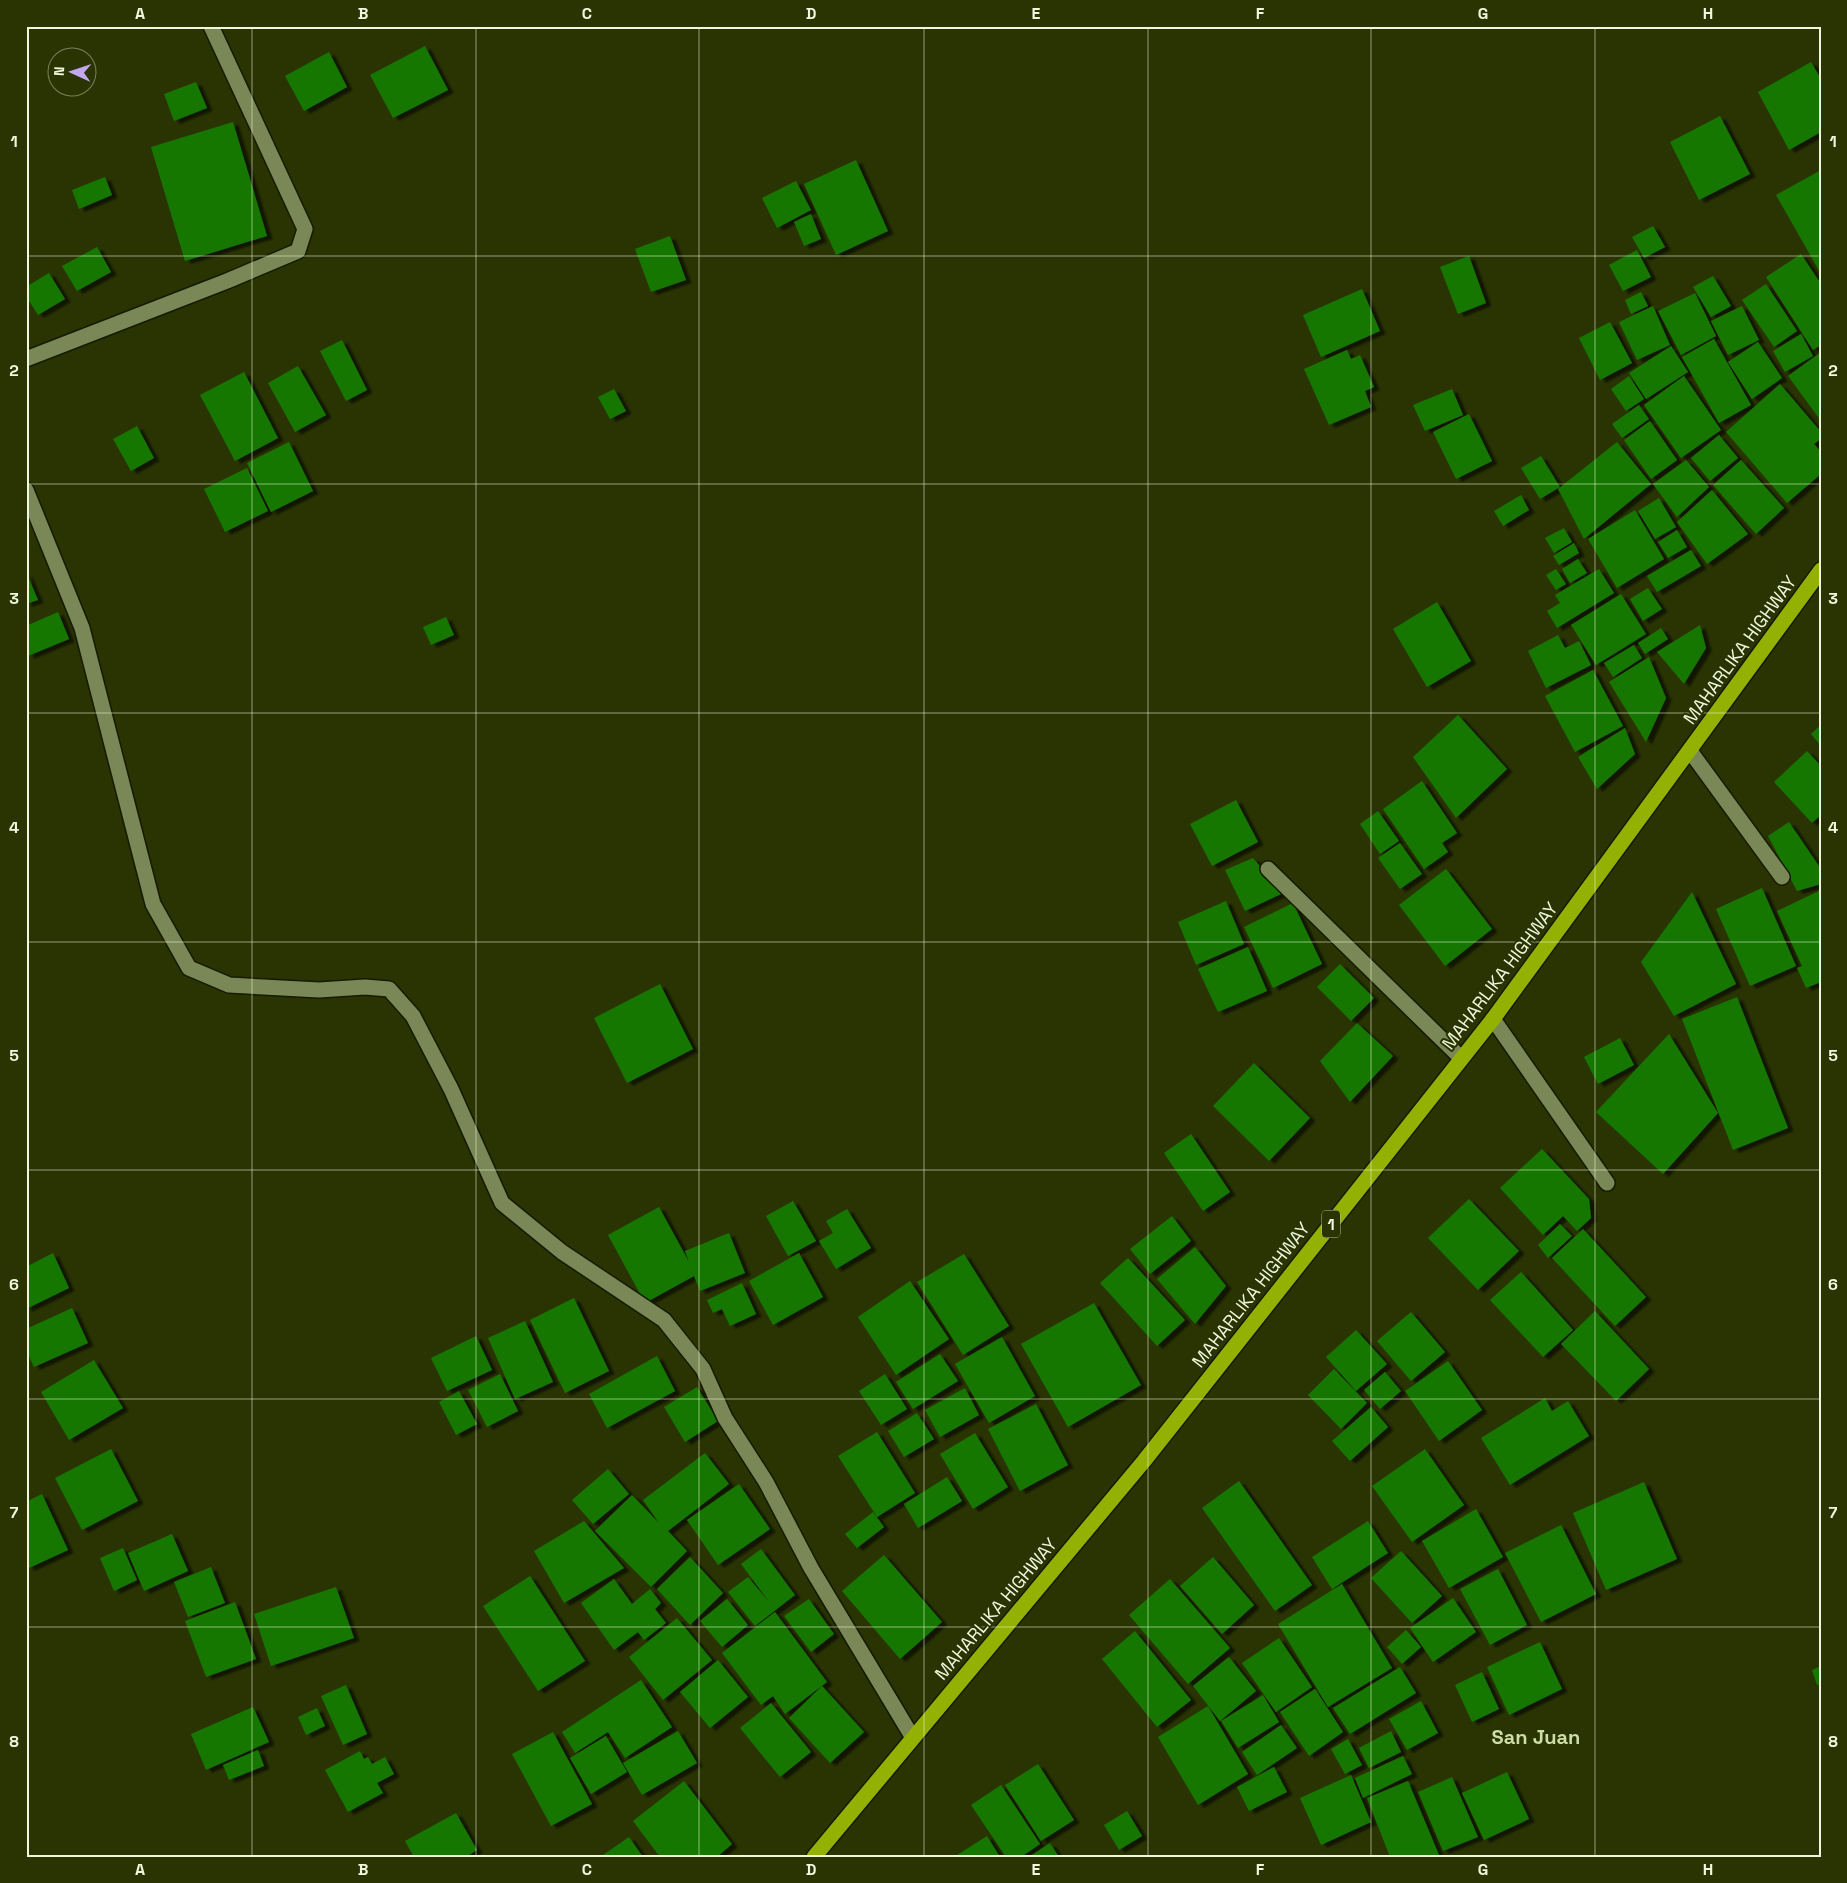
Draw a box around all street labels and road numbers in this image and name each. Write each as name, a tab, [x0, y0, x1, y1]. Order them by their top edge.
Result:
street label: MAHARLIKA HIGHWAY	[1678, 571, 1801, 729]
street label: MAHARLIKA HIGHWAY	[1437, 898, 1562, 1054]
road number: 1	[1322, 1210, 1340, 1238]
street label: MAHARLIKA HIGHWAY	[1187, 1217, 1315, 1372]
street label: MAHARLIKA HIGHWAY	[929, 1533, 1062, 1684]

